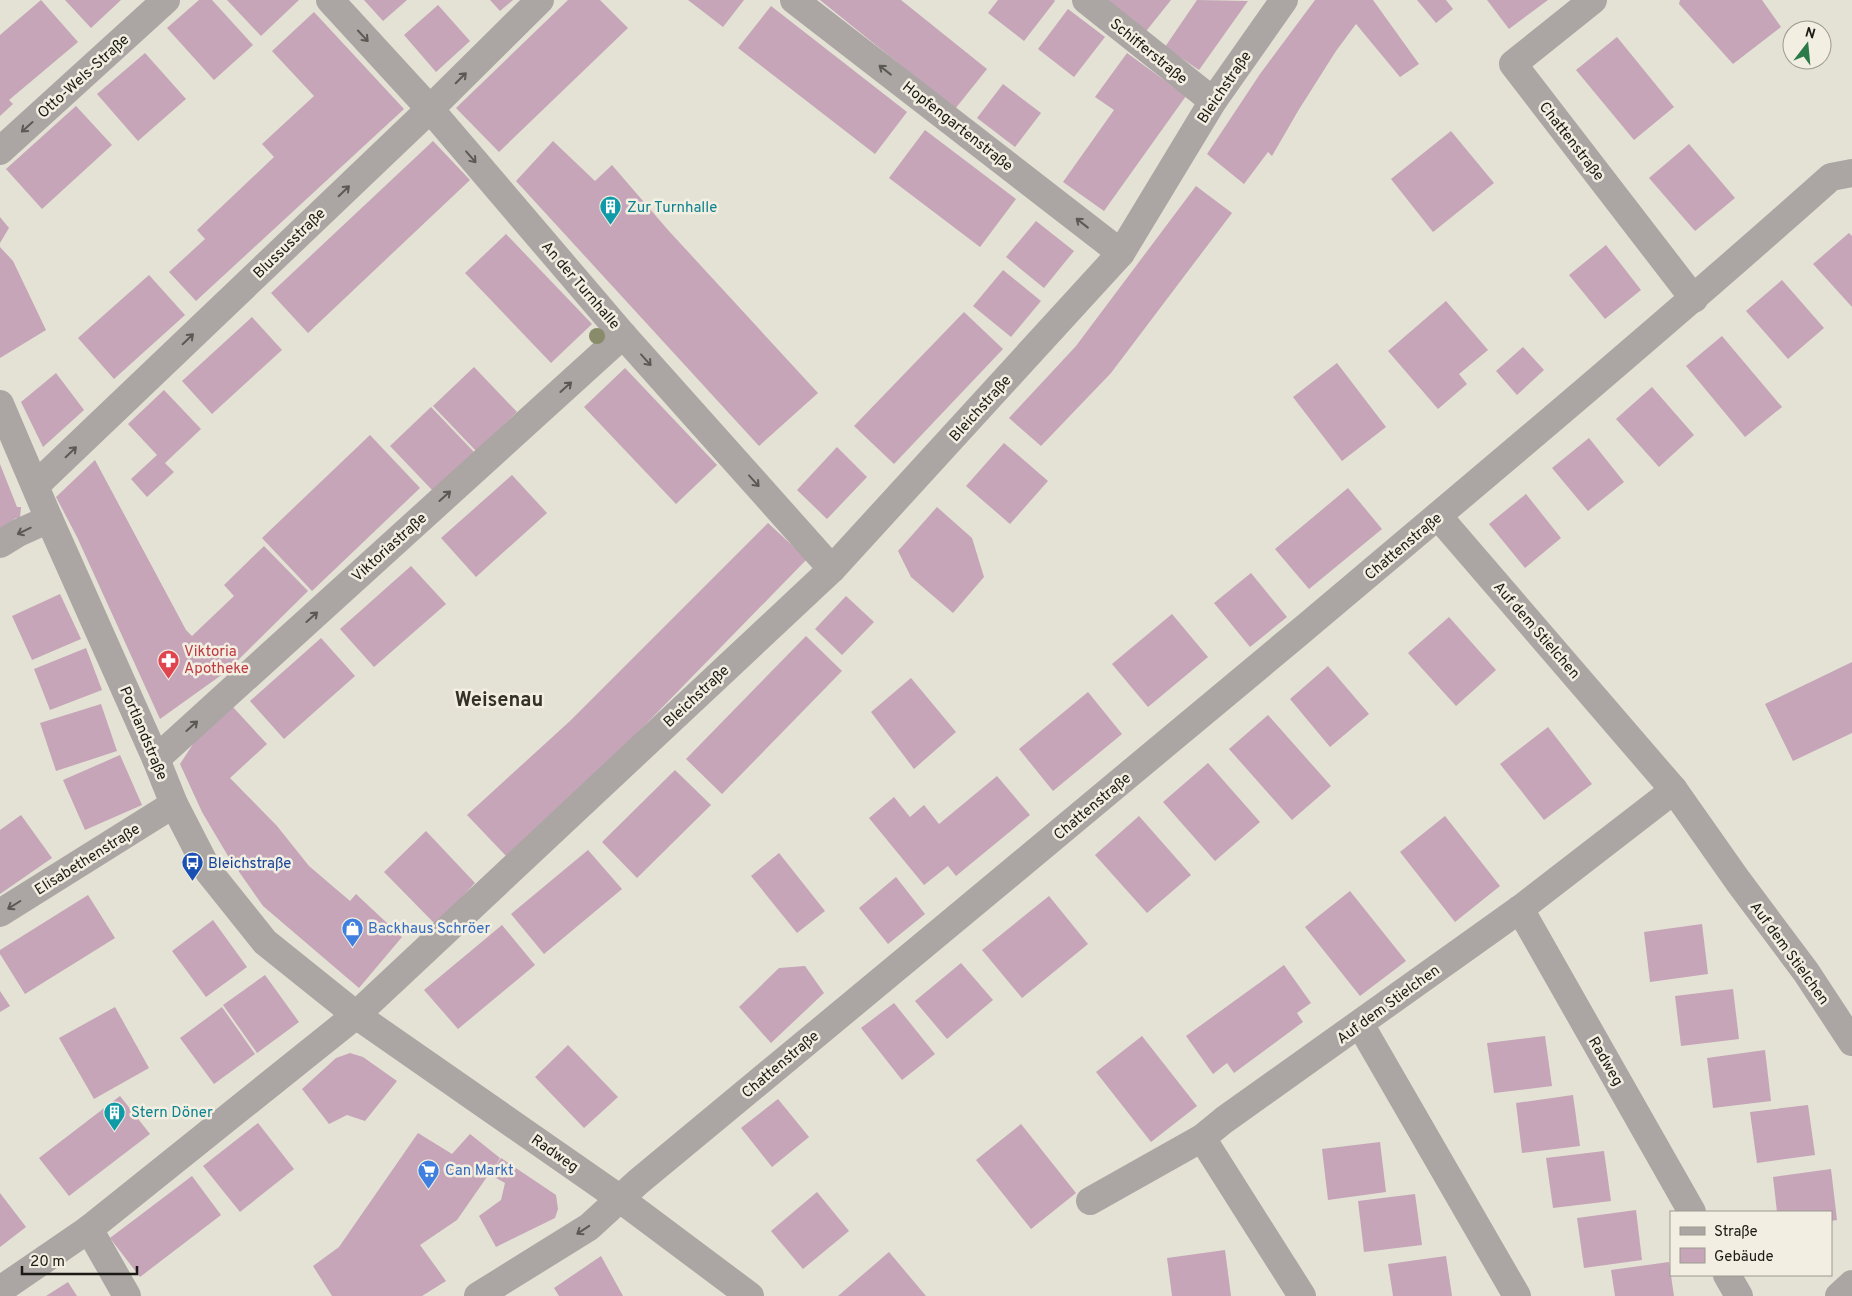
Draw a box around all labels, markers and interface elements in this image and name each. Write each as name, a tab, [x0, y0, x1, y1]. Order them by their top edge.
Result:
street label: Schifferstraße	[1105, 15, 1191, 89]
north arrow	[1782, 20, 1832, 70]
text: N	[1803, 24, 1817, 44]
one-way arrow	[357, 29, 369, 42]
street label: Otto-Wels-Straße	[34, 31, 134, 123]
street label: Bleichstraße	[1194, 48, 1256, 128]
one-way arrow	[878, 65, 892, 75]
one-way arrow	[455, 72, 467, 84]
street label: Hopfengartenstraße	[898, 78, 1016, 176]
street label: Chattenstraße	[1534, 99, 1608, 185]
one-way arrow	[20, 121, 33, 133]
one-way arrow	[466, 150, 477, 163]
one-way arrow	[337, 185, 350, 197]
building icon: Zur Turnhalle	[599, 195, 623, 226]
place label: Zur Turnhalle	[627, 199, 717, 218]
street label: Blussusstraße	[250, 205, 330, 283]
one-way arrow	[1075, 218, 1089, 228]
street label: An der Turnhalle	[536, 238, 623, 334]
one-way arrow	[182, 333, 195, 345]
one-way arrow	[640, 353, 652, 366]
street label: Bleichstraße	[946, 372, 1016, 446]
one-way arrow	[559, 381, 572, 393]
one-way arrow	[64, 446, 77, 458]
one-way arrow	[748, 475, 760, 488]
one-way arrow	[439, 490, 452, 502]
street label: Viktoriastraße	[349, 509, 431, 587]
street label: Chattenstraße	[1361, 509, 1447, 585]
one-way arrow	[17, 526, 32, 536]
street label: Auf dem Stielchen	[1488, 578, 1583, 684]
one-way arrow	[306, 611, 319, 623]
place label: Viktoria Apotheke	[184, 643, 249, 679]
pharmacy icon: Viktoria Apotheke	[156, 648, 180, 679]
street label: Bleichstraße	[660, 662, 734, 732]
street label: Portlandstraße	[114, 684, 171, 783]
district label: Weisenau	[455, 688, 543, 714]
one-way arrow	[185, 720, 198, 732]
street label: Chattenstraße	[1050, 769, 1136, 845]
street label: Elisabethenstraße	[32, 820, 144, 900]
bus stop icon: Bleichstraße	[180, 851, 204, 882]
place label: Bleichstraße	[208, 855, 291, 874]
street label: Auf dem Stielchen	[1745, 899, 1833, 1009]
one-way arrow	[7, 900, 21, 910]
shop icon: Backhaus Schröer	[340, 916, 364, 947]
place label: Backhaus Schröer	[368, 920, 490, 939]
street label: Auf dem Stielchen	[1334, 961, 1444, 1049]
street label: Chattenstraße	[738, 1027, 824, 1103]
street label: Radweg	[1583, 1034, 1626, 1090]
building icon: Stern Döner	[103, 1100, 127, 1131]
place label: Stern Döner	[131, 1104, 213, 1123]
street label: Radweg	[527, 1131, 582, 1177]
supermarket icon: Can Markt	[417, 1158, 441, 1189]
place label: Can Markt	[445, 1162, 514, 1181]
legend	[1670, 1211, 1832, 1276]
text: Straße	[1714, 1223, 1758, 1242]
one-way arrow	[577, 1225, 591, 1235]
scale bar	[22, 1244, 138, 1276]
text: Gebäude	[1714, 1248, 1774, 1267]
text: 20 m	[30, 1253, 65, 1272]

